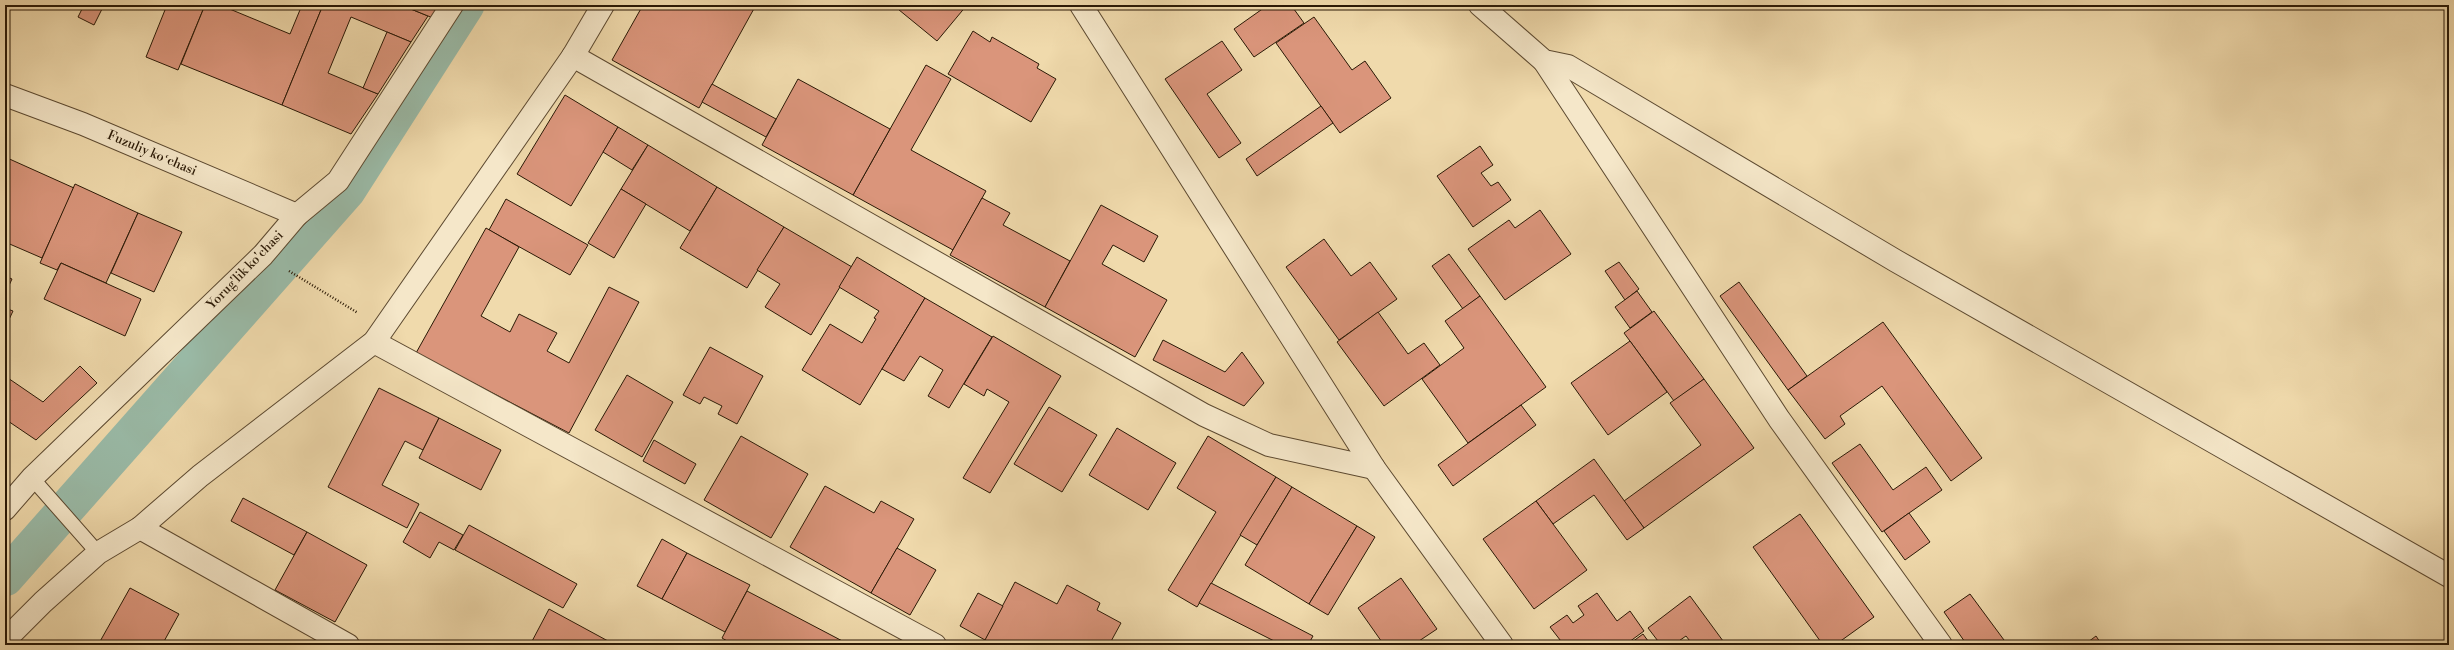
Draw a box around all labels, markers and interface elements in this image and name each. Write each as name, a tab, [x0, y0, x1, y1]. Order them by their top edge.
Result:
street label: Fuzuliy koʻchasi	[105, 127, 199, 179]
street label: Yorug'lik ko'chasi	[203, 227, 287, 313]

